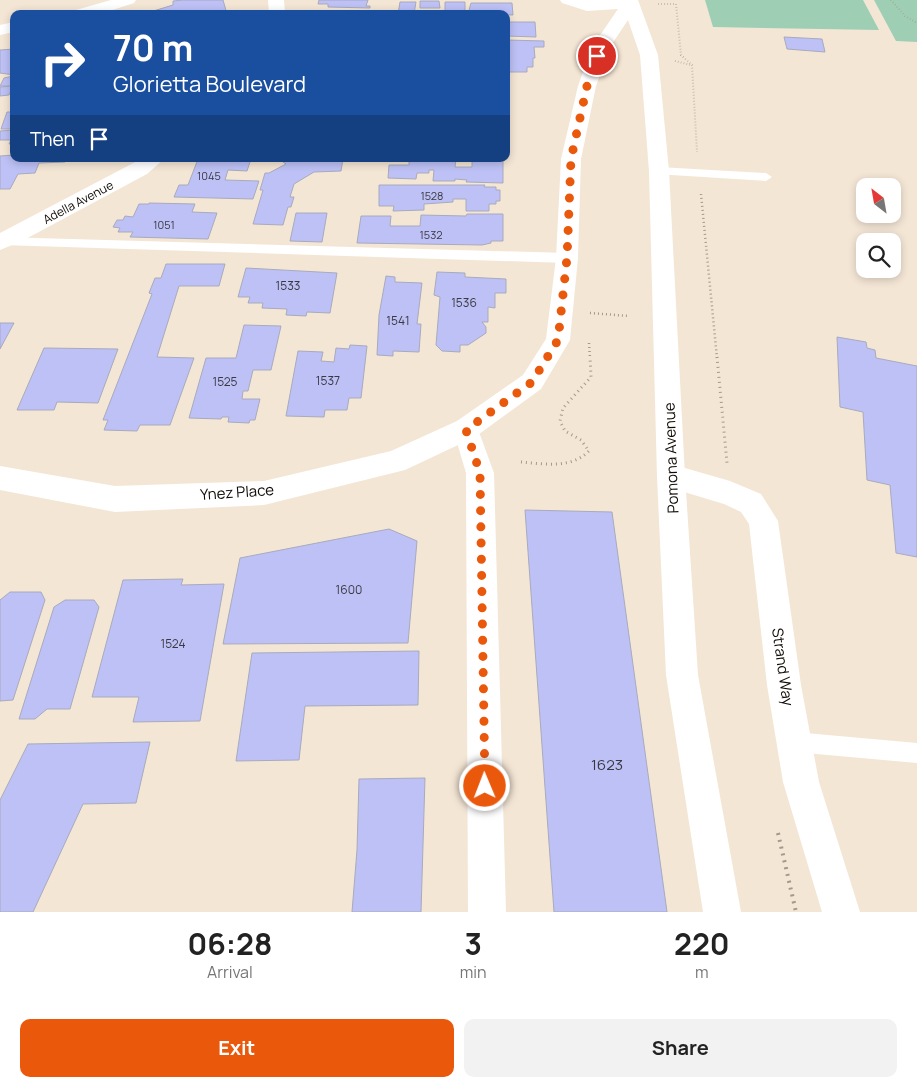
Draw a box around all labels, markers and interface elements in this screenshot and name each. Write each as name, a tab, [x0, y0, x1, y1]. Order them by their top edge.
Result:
text: 70 m	[113, 24, 193, 72]
icon: right	[30, 30, 95, 95]
pin	[576, 35, 618, 77]
icon: arrive	[583, 42, 611, 70]
text: Glorietta Boulevard	[113, 69, 306, 99]
icon: arrive	[85, 125, 113, 153]
text: Then	[30, 126, 75, 152]
house number: 1045	[197, 168, 221, 183]
street label: Adella Avenue	[40, 176, 116, 228]
north arrow	[856, 178, 901, 222]
map controls	[856, 178, 901, 278]
house number: 1528	[421, 188, 444, 203]
house number: 1051	[153, 217, 175, 232]
house number: 1532	[420, 227, 443, 242]
button: search	[856, 233, 901, 278]
house number: 1533	[276, 277, 300, 294]
house number: 1536	[451, 294, 477, 311]
house number: 1541	[386, 312, 410, 329]
house number: 1537	[316, 372, 340, 389]
house number: 1525	[212, 373, 238, 390]
street label: Pomona Avenue	[659, 402, 683, 514]
street label: Ynez Place	[199, 479, 275, 505]
house number: 1600	[336, 581, 362, 598]
street label: Strand Way	[767, 627, 799, 707]
house number: 1524	[161, 635, 185, 652]
house number: 1623	[591, 754, 623, 775]
position arrow	[458, 759, 510, 811]
text: 06:28	[187, 923, 272, 964]
text: 3	[464, 923, 482, 964]
text: 220	[674, 923, 730, 964]
text: Arrival	[207, 961, 253, 983]
text: min	[460, 961, 487, 983]
text: m	[695, 961, 709, 983]
button: Exit	[20, 1019, 454, 1077]
button: Share	[464, 1019, 897, 1077]

